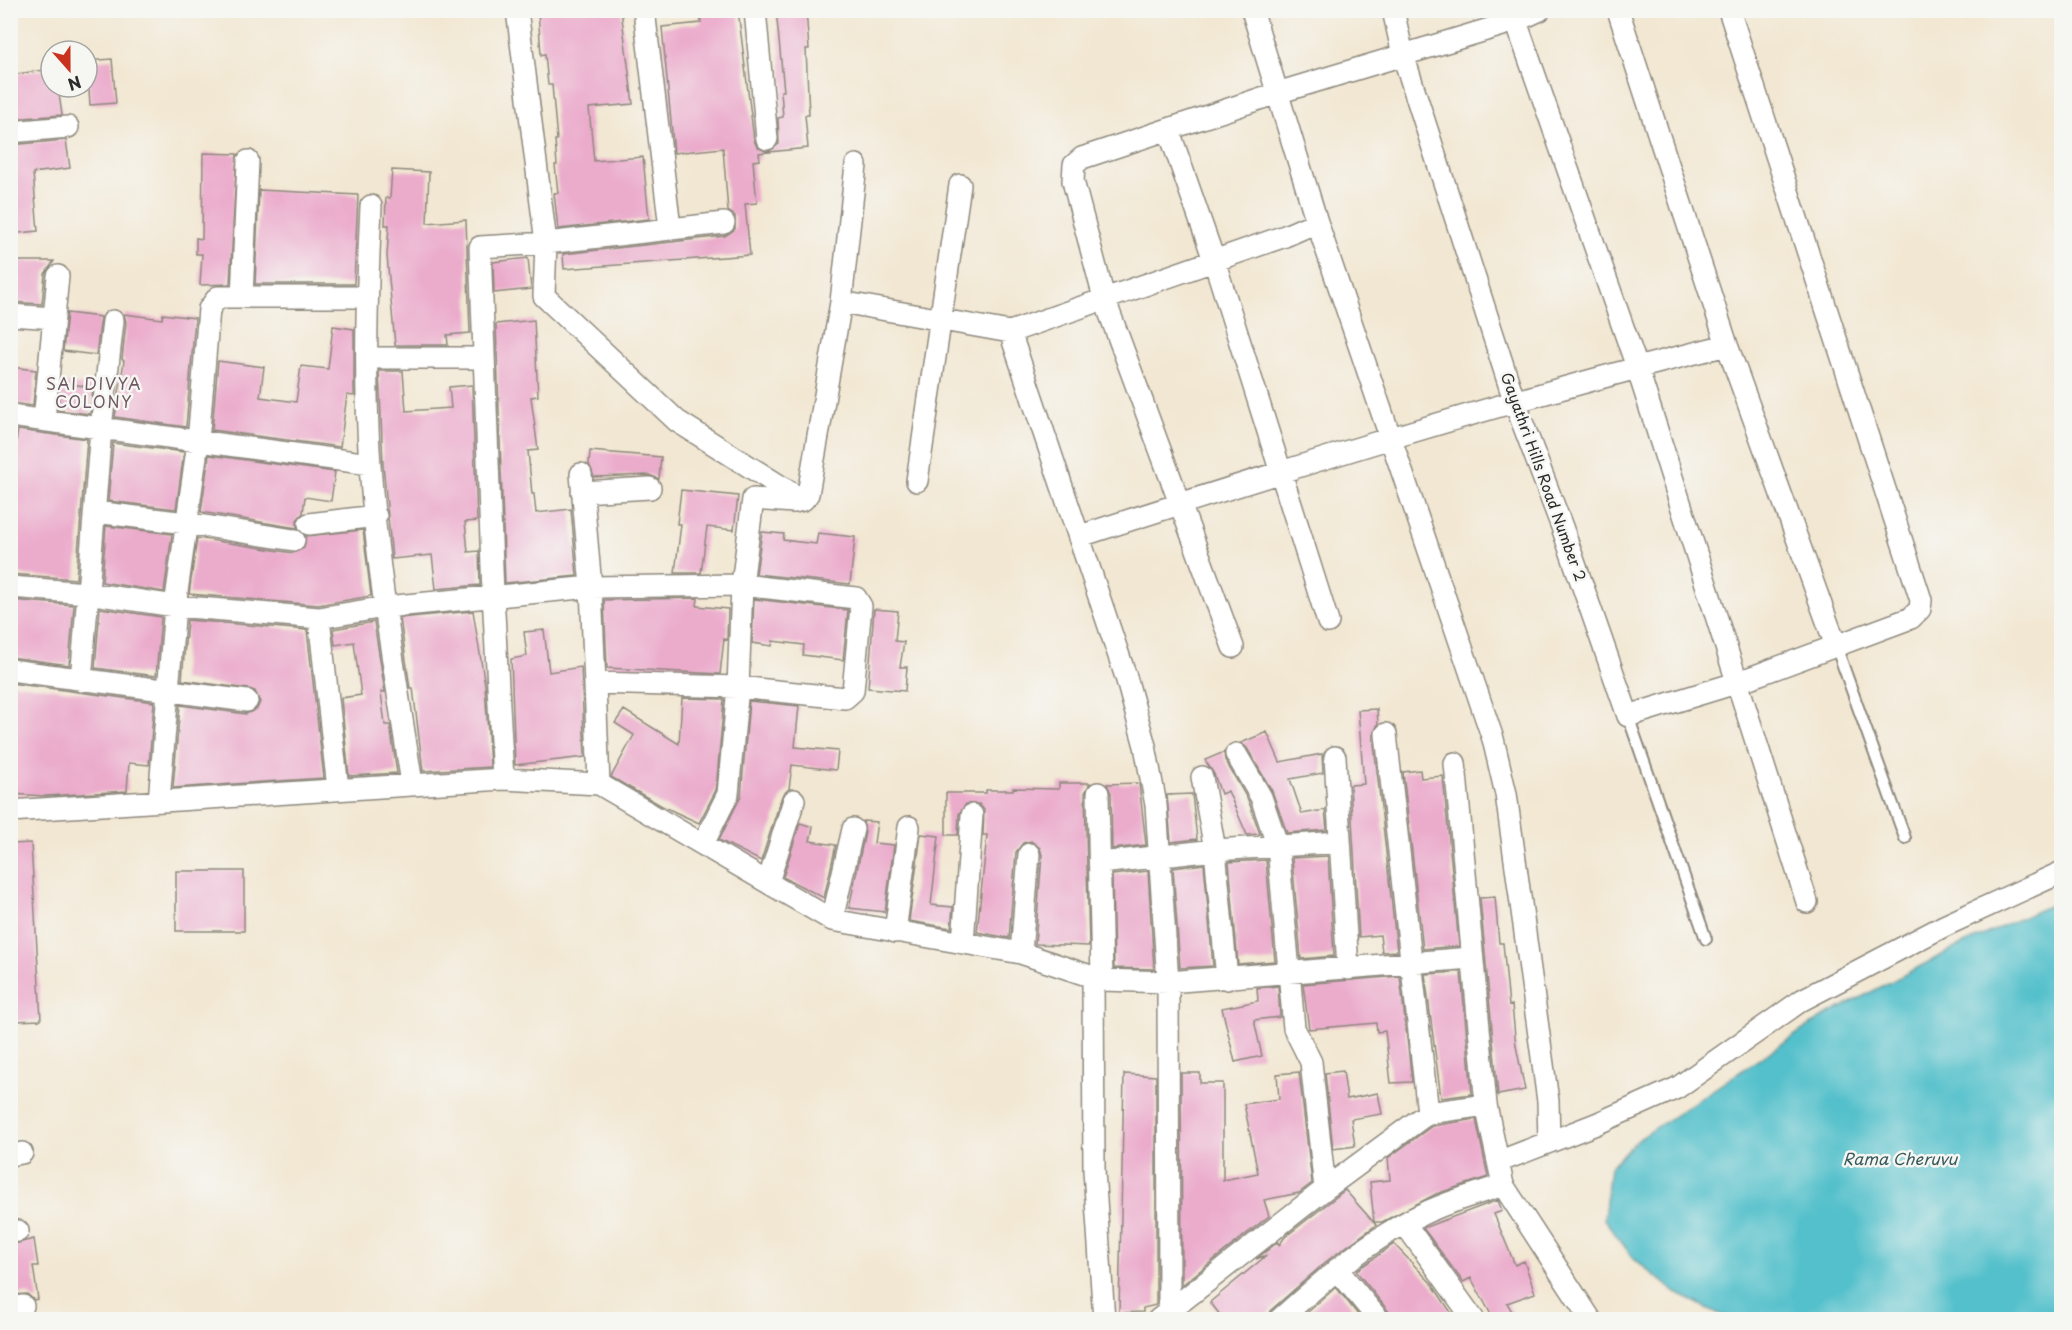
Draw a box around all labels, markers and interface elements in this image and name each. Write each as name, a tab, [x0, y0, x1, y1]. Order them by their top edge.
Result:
north arrow	[39, 39, 99, 99]
text: N	[65, 70, 85, 97]
street label: Gayathri Hills Road Number 2	[1496, 369, 1593, 584]
district label: SAI DIVYA COLONY	[46, 371, 142, 413]
water label: Rama Cheruvu	[1843, 1146, 1959, 1170]

